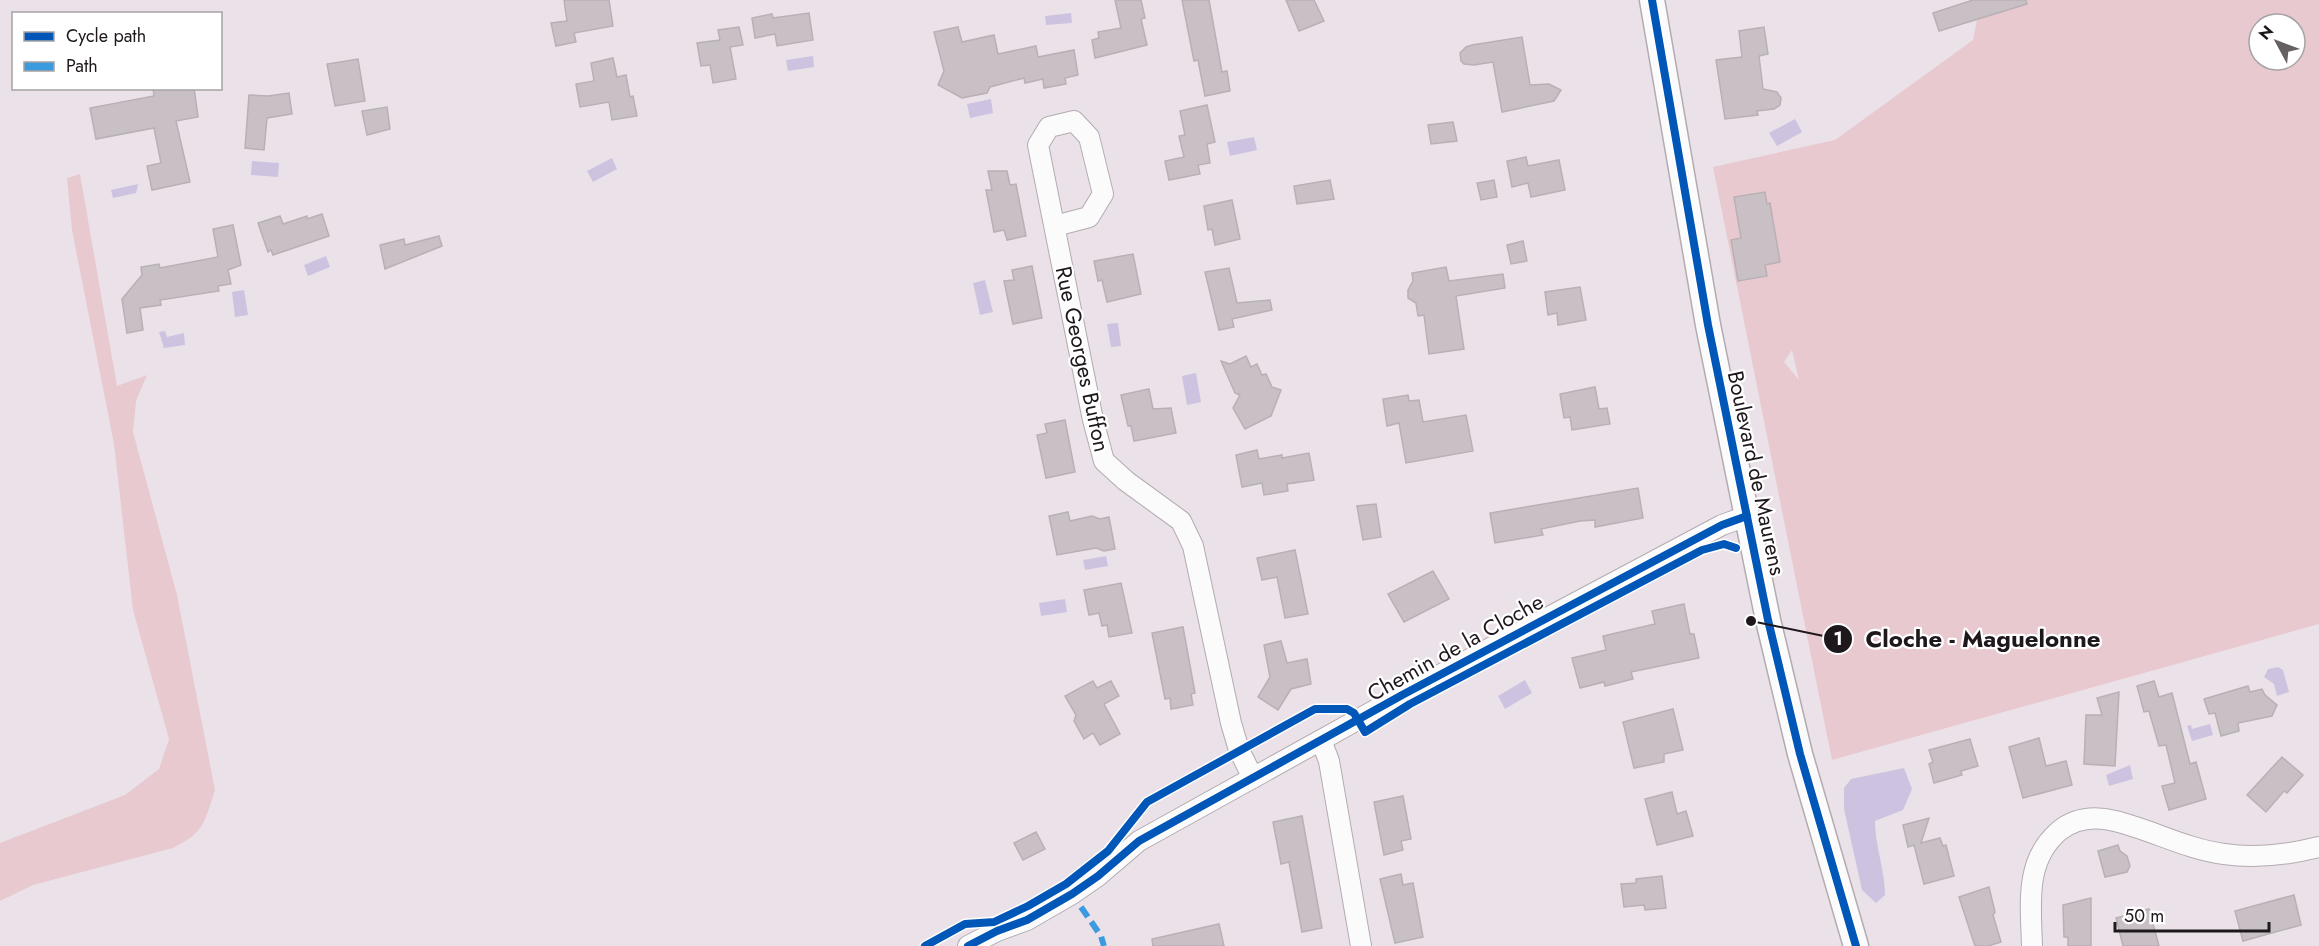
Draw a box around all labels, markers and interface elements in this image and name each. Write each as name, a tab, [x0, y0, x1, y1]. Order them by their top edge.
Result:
legend	[12, 12, 222, 90]
north arrow	[2247, 12, 2307, 72]
text: N	[2253, 20, 2279, 45]
text: Cycle path	[66, 23, 146, 49]
text: Path	[66, 53, 98, 79]
street label: Rue Georges Buffon	[1048, 263, 1118, 455]
street label: Boulevard de Maurens	[1720, 368, 1794, 578]
street label: Chemin de la Cloche	[1361, 585, 1549, 709]
callout: Cloche - Maguelonne	[1823, 618, 2112, 660]
text: Cloche - Maguelonne	[1866, 621, 2100, 656]
text: 1	[1833, 626, 1843, 652]
scale bar	[2115, 895, 2270, 933]
text: 50 m	[2124, 903, 2164, 929]

